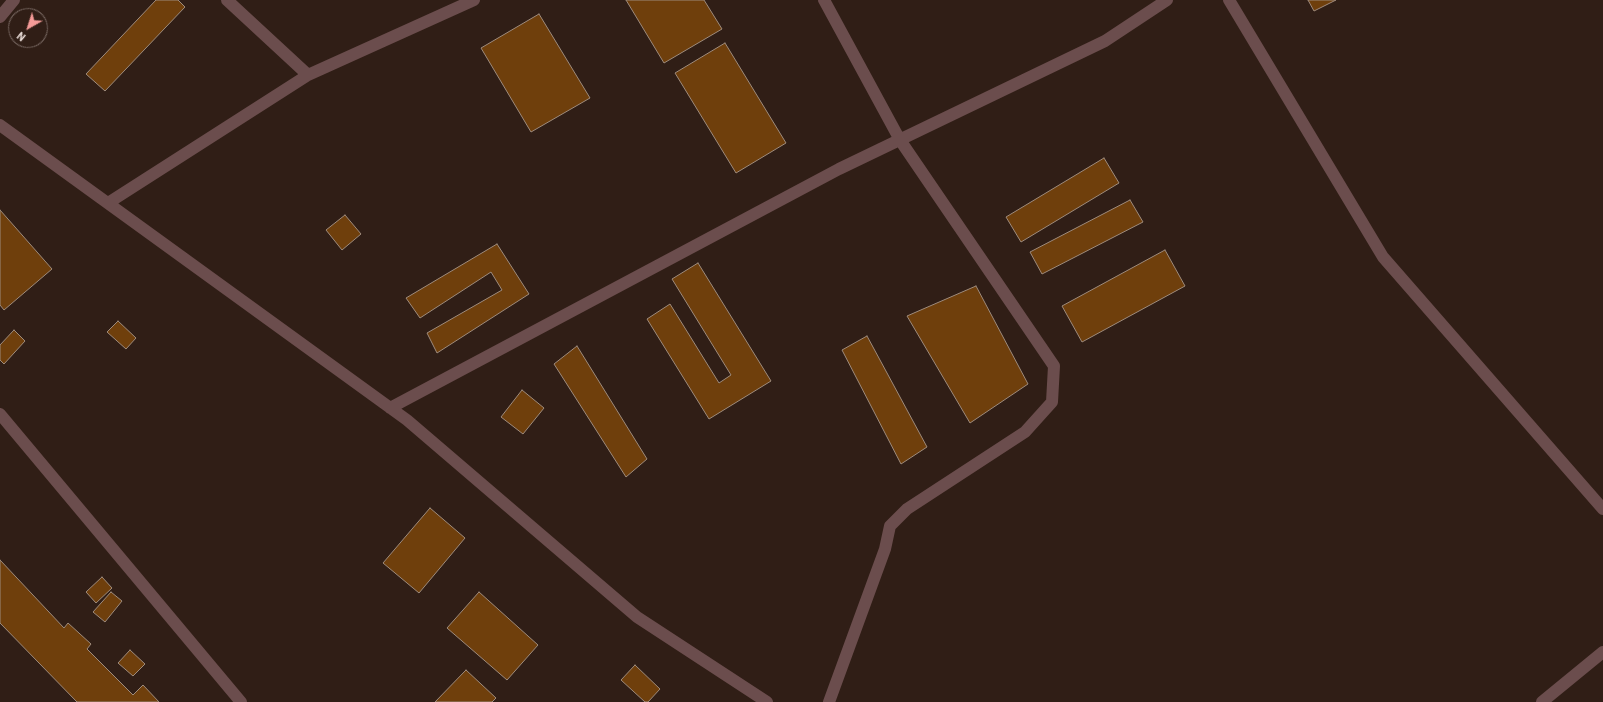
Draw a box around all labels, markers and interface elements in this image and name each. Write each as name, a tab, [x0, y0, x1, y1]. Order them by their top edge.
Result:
north arrow	[8, 8, 48, 48]
text: N	[14, 30, 28, 44]

